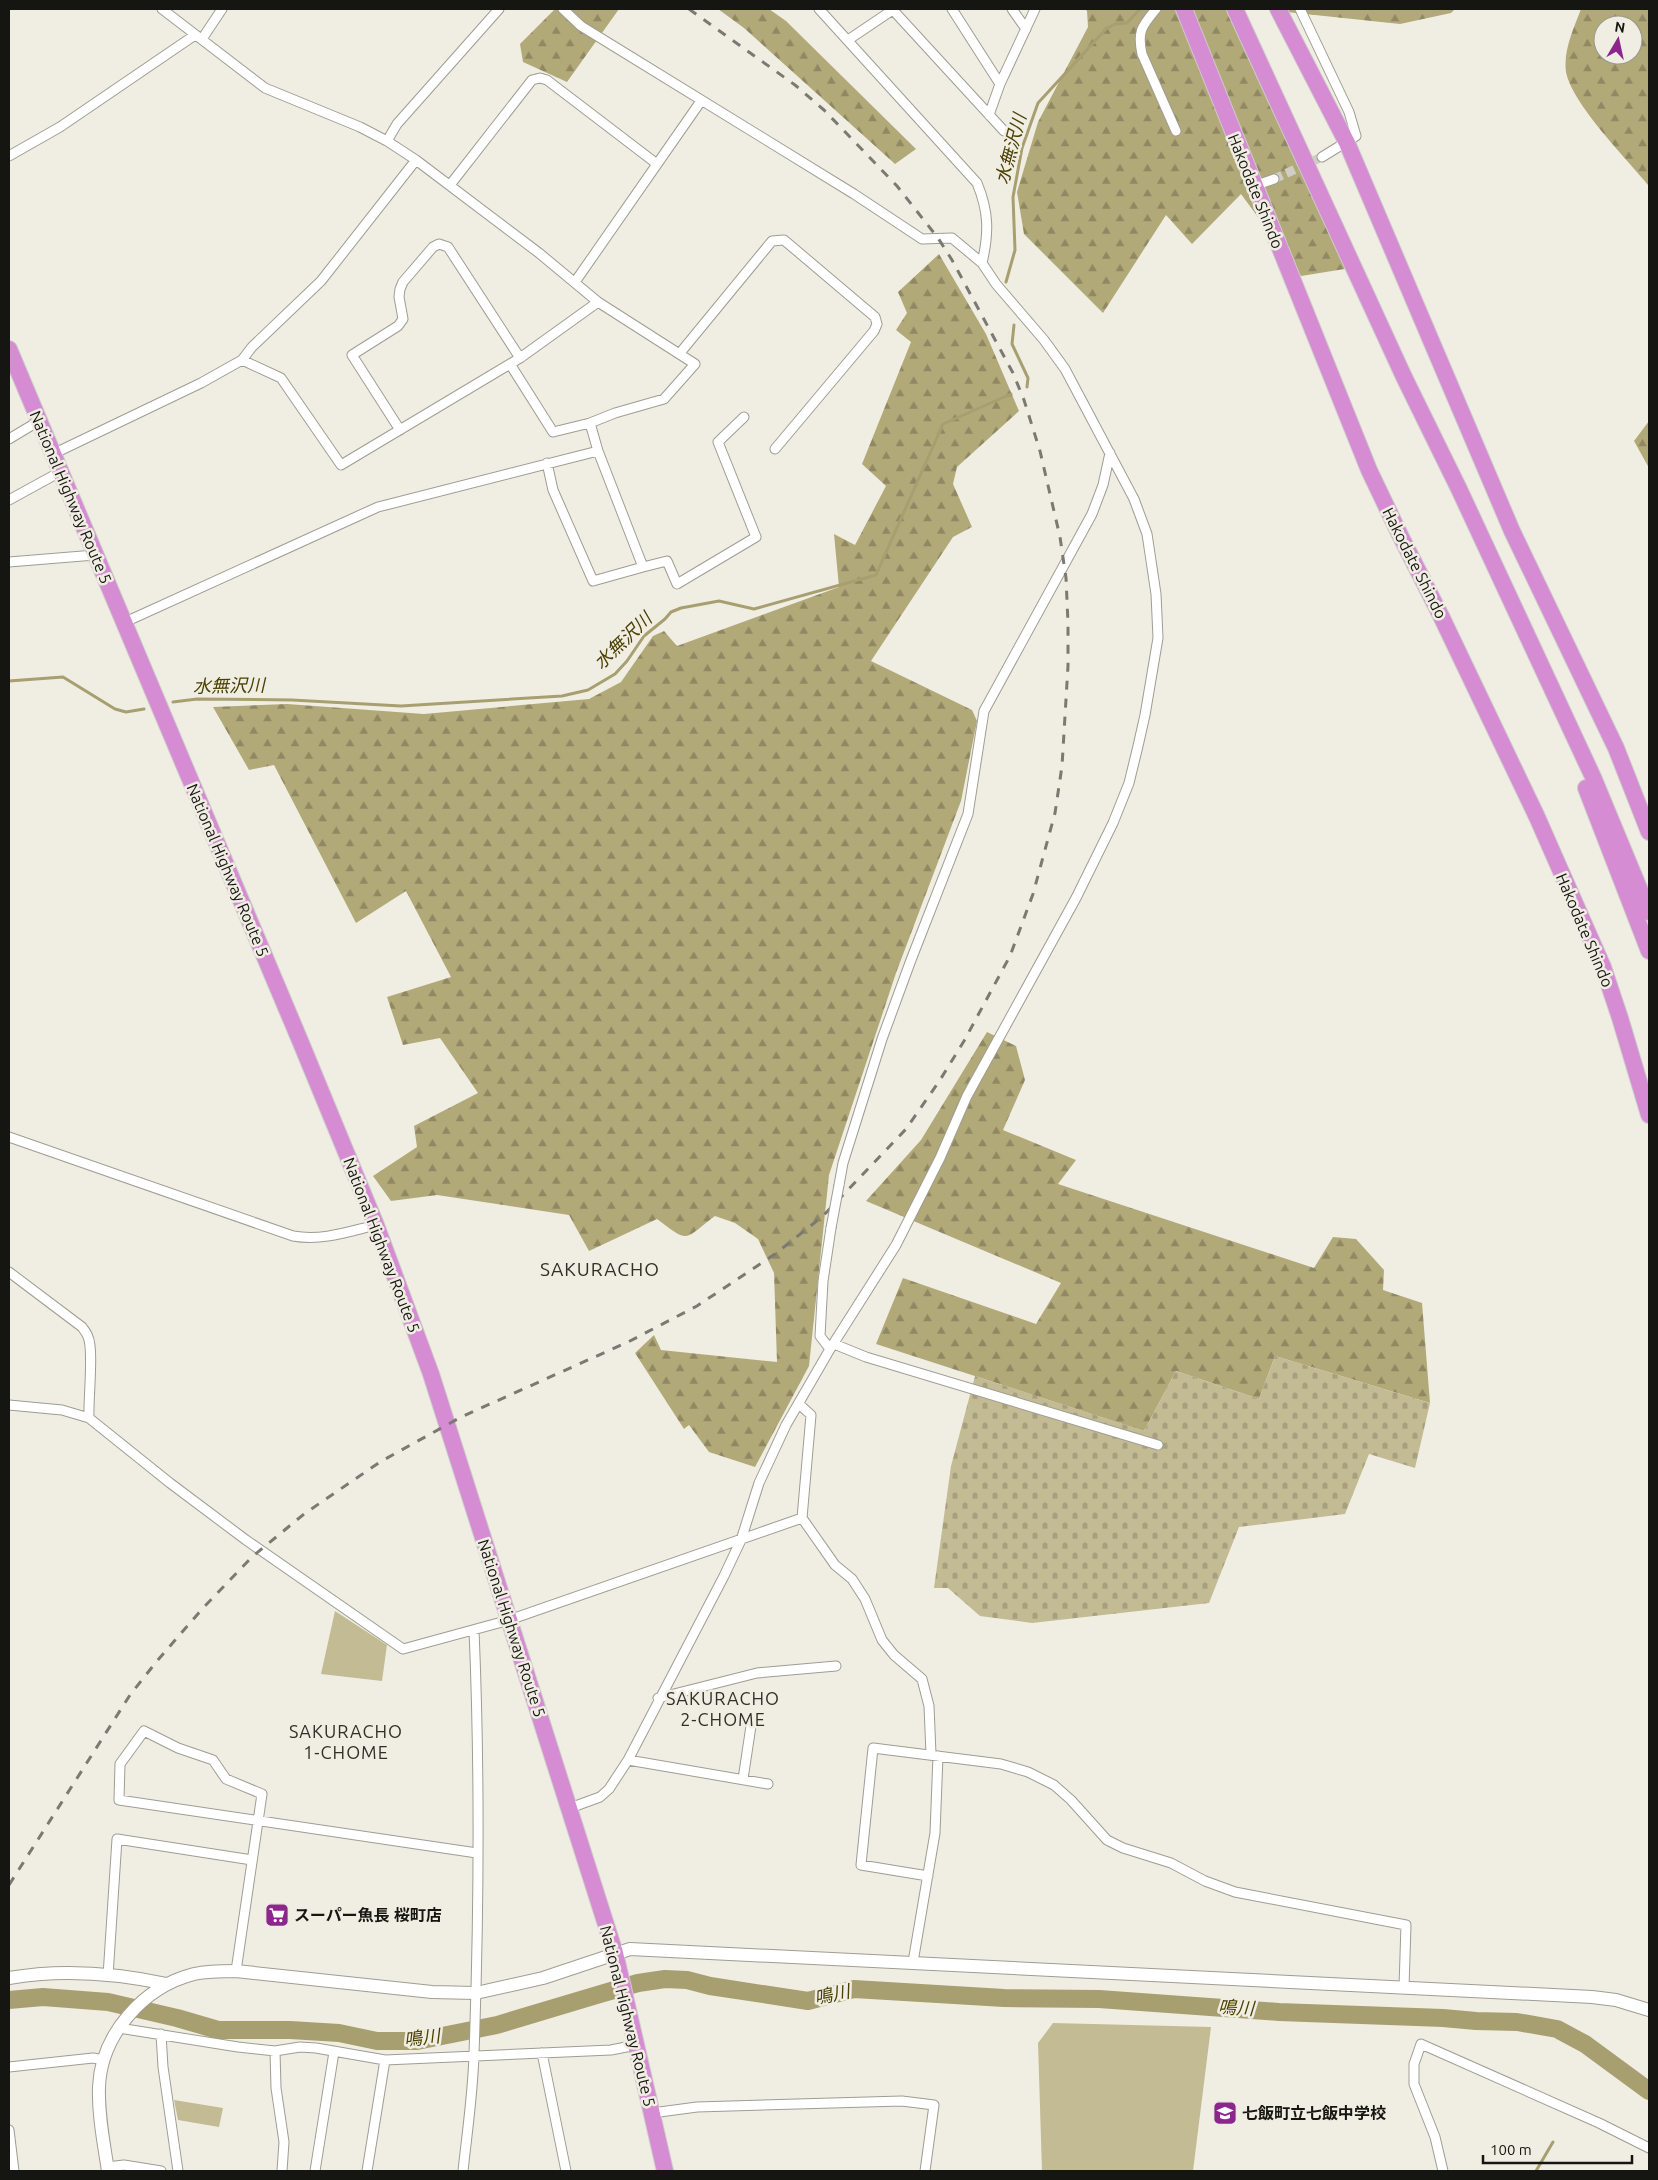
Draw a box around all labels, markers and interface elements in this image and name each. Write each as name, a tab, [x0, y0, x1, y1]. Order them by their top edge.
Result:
north arrow	[1593, 15, 1643, 65]
text: N	[1614, 18, 1626, 36]
water label: 水無沢川	[991, 109, 1030, 186]
street label: Hakodate Shindo	[1225, 131, 1287, 251]
street label: National Highway Route 5	[26, 408, 116, 586]
street label: Hakodate Shindo	[1379, 505, 1451, 621]
water label: 水無沢川	[589, 607, 657, 672]
water label: 水無沢川	[193, 674, 267, 696]
street label: National Highway Route 5	[183, 781, 273, 959]
street label: Hakodate Shindo	[1553, 870, 1617, 990]
street label: National Highway Route 5	[340, 1155, 424, 1335]
district label: SAKURACHO	[540, 1258, 660, 1280]
street label: National Highway Route 5	[475, 1537, 549, 1719]
district label: SAKURACHO 2-CHOME	[666, 1688, 780, 1729]
district label: SAKURACHO 1-CHOME	[289, 1721, 403, 1762]
supermarket icon: スーパー魚長 桜町店	[264, 1902, 290, 1928]
place label: スーパー魚長 桜町店	[294, 1906, 442, 1924]
street label: National Highway Route 5	[597, 1924, 659, 2108]
water label: 鳴川	[812, 1980, 853, 2008]
water label: 鳴川	[1218, 1996, 1257, 2018]
water label: 鳴川	[403, 2025, 443, 2049]
school or university icon: 七飯町立七飯中学校	[1212, 2100, 1238, 2126]
place label: 七飯町立七飯中学校	[1242, 2104, 1386, 2122]
scale bar	[1483, 2132, 1632, 2164]
text: 100 m	[1490, 2141, 1532, 2158]

